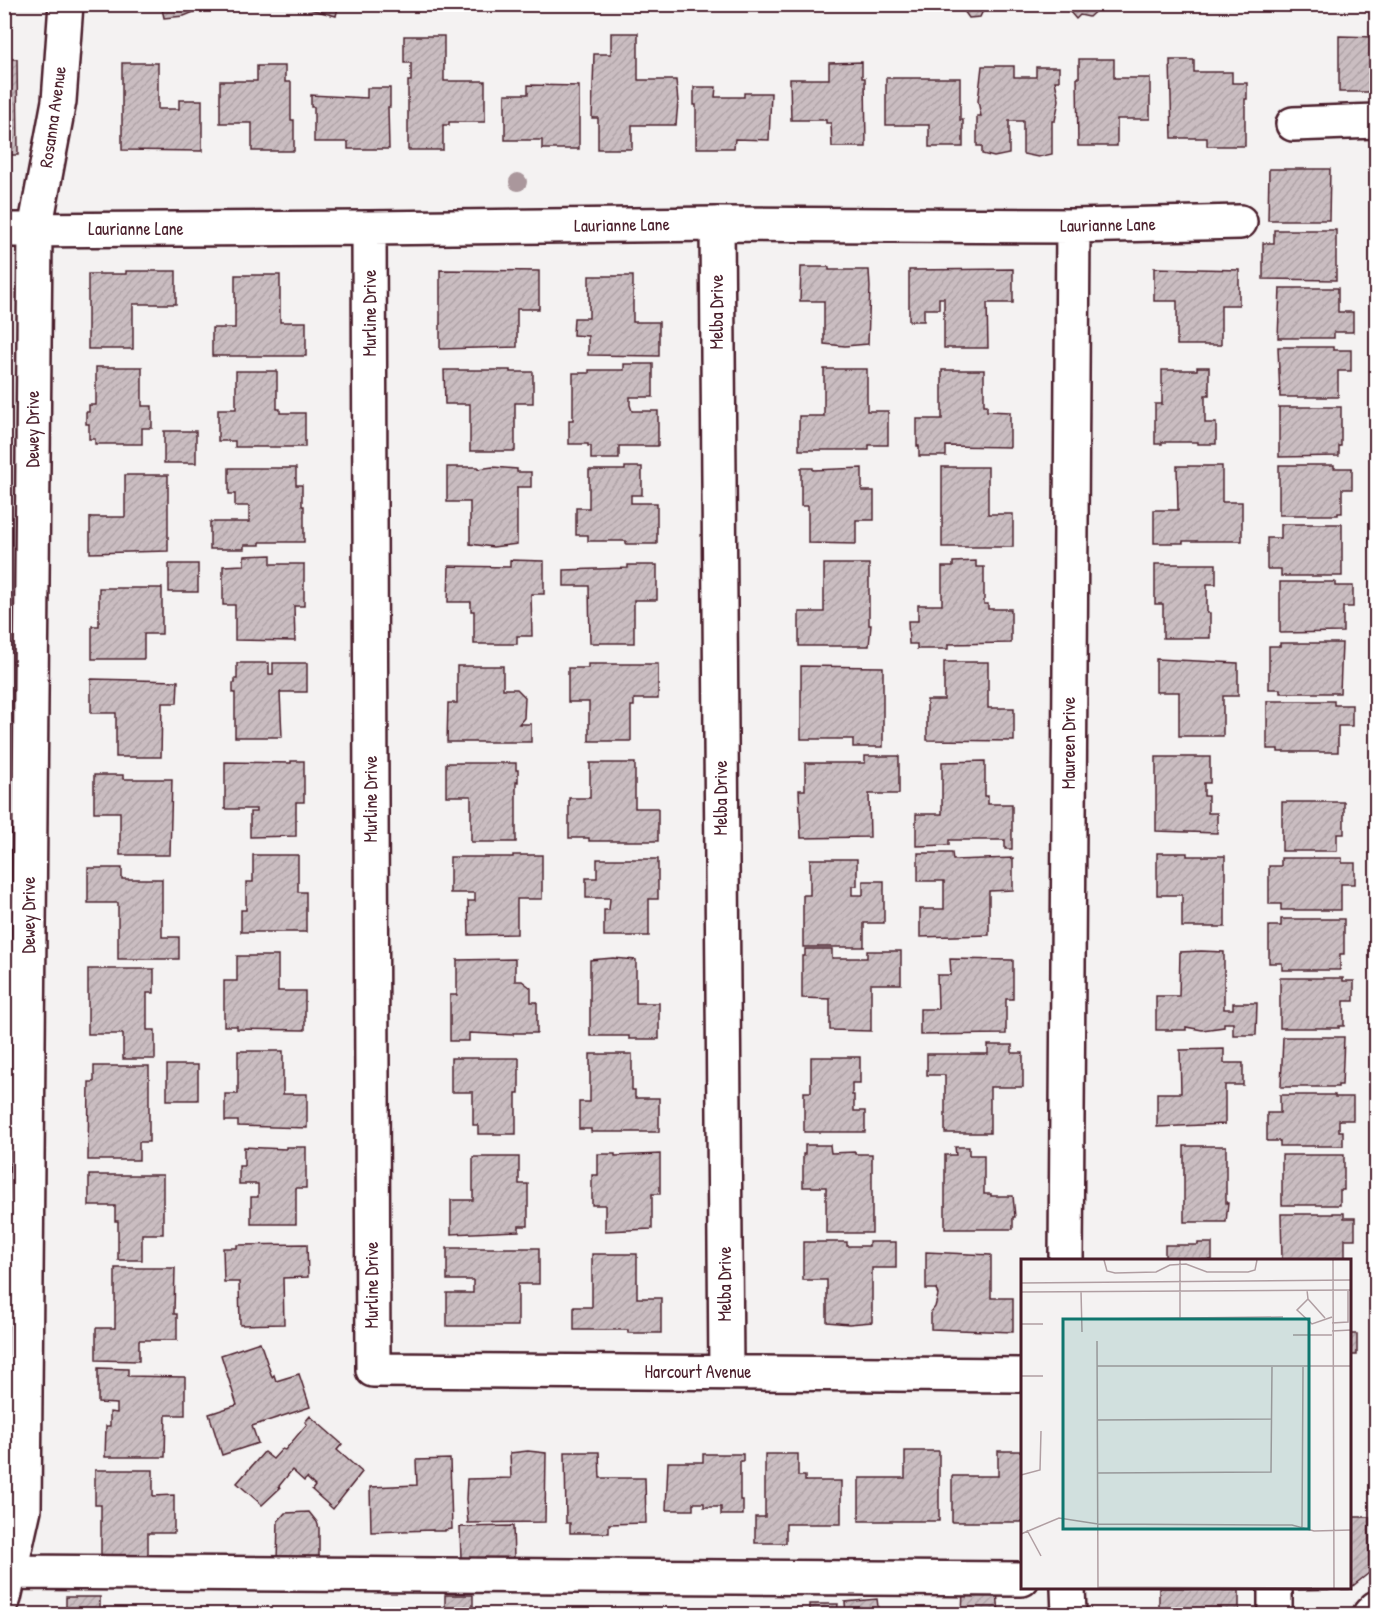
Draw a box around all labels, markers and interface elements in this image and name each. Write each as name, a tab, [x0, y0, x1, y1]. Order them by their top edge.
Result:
street label: Rosanna Avenue	[33, 64, 72, 169]
street label: Laurianne Lane	[574, 211, 670, 238]
street label: Laurianne Lane	[1060, 211, 1156, 238]
street label: Laurianne Lane	[88, 216, 184, 241]
street label: Murline Drive	[357, 270, 382, 356]
street label: Melba Drive	[704, 274, 729, 350]
street label: Dewey Drive	[20, 391, 45, 467]
street label: Maureen Drive	[1056, 697, 1081, 789]
street label: Murline Drive	[358, 756, 383, 842]
street label: Melba Drive	[708, 760, 733, 836]
street label: Dewey Drive	[16, 877, 41, 953]
street label: Murline Drive	[359, 1242, 384, 1328]
street label: Melba Drive	[712, 1246, 737, 1322]
inset map	[1021, 1259, 1351, 1589]
street label: Harcourt Avenue	[645, 1359, 751, 1384]

